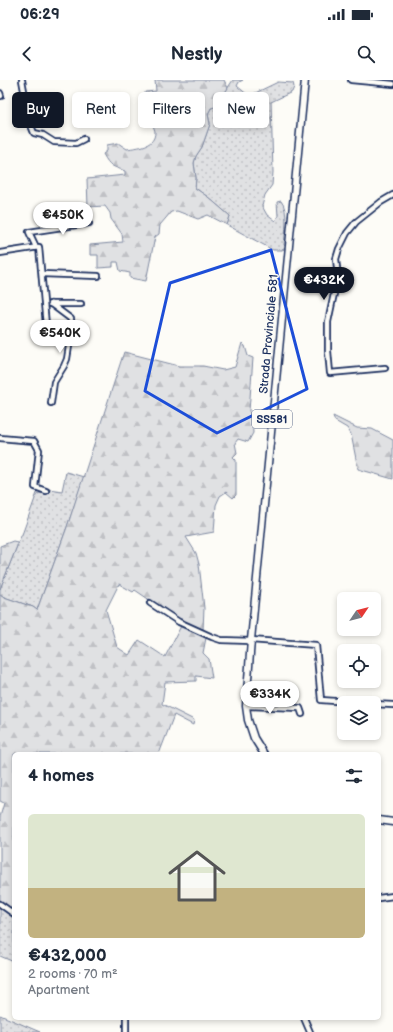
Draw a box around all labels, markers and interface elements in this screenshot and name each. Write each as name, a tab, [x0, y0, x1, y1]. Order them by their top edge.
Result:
text: 06:29	[20, 5, 60, 24]
icon: back	[16, 43, 38, 65]
icon: search	[355, 43, 377, 65]
text: Nestly	[171, 44, 222, 65]
chip: Buy	[12, 92, 64, 128]
chip: Rent	[72, 92, 130, 128]
chip: Filters	[138, 92, 205, 128]
chip: New	[213, 92, 269, 128]
pin: €450K	[35, 202, 91, 236]
text: €450K	[42, 207, 84, 223]
pin: €432K	[296, 267, 352, 301]
text: €432K	[303, 272, 345, 288]
street label: Strada Provinciale 581	[256, 274, 282, 394]
pin: €540K	[32, 320, 88, 354]
text: €540K	[39, 325, 81, 341]
road number: SS581	[252, 410, 292, 428]
north arrow	[337, 592, 381, 636]
map controls	[337, 592, 381, 740]
button: locate	[337, 644, 381, 688]
pin: €334K	[242, 681, 298, 715]
text: €334K	[249, 686, 291, 702]
button: layers	[337, 696, 381, 740]
icon: filters	[343, 765, 365, 787]
text: 4 homes	[28, 766, 94, 786]
icon: home	[161, 840, 233, 912]
text: €432,000	[28, 946, 107, 966]
text: 2 rooms · 70 m²	[28, 966, 118, 982]
text: Apartment	[28, 982, 89, 998]

